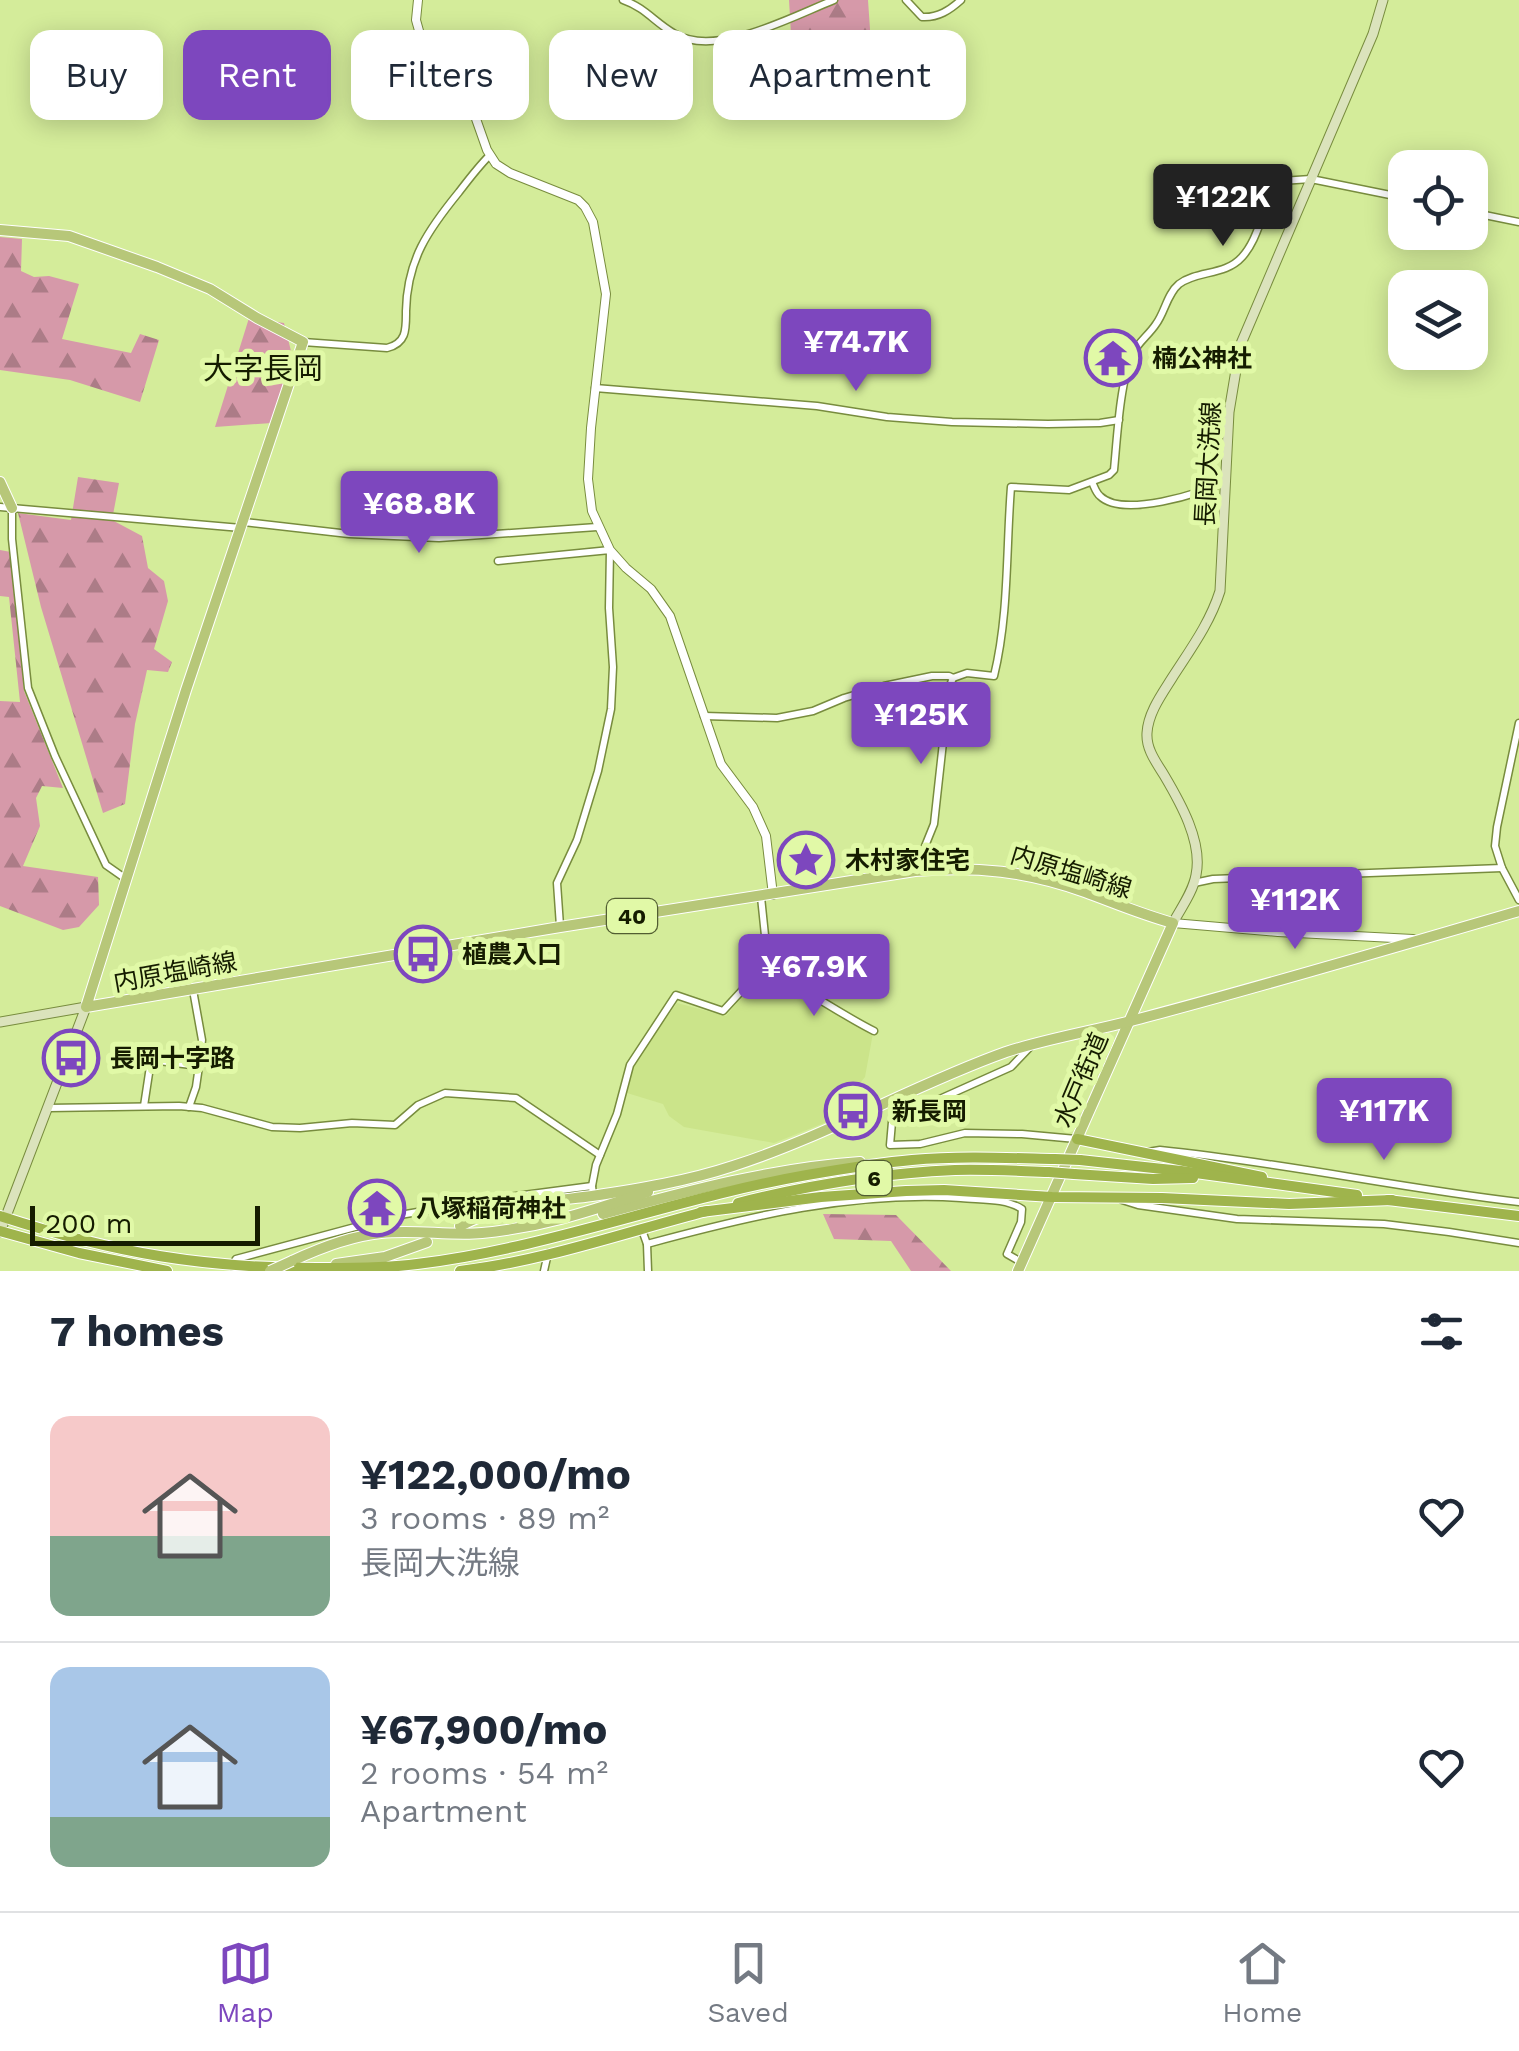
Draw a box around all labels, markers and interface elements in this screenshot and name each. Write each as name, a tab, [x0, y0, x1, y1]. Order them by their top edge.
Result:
chip: Buy	[30, 30, 163, 120]
chip: Rent	[183, 30, 331, 120]
chip: Filters	[351, 30, 529, 120]
chip: New	[549, 30, 693, 120]
chip: Apartment	[713, 30, 966, 120]
map controls	[1388, 150, 1488, 370]
button: locate	[1388, 150, 1488, 250]
pin: ¥122K	[1153, 164, 1293, 249]
text: ¥122K	[1175, 177, 1271, 215]
button: layers	[1388, 270, 1488, 370]
pin: ¥74.7K	[775, 309, 937, 394]
text: ¥74.7K	[803, 322, 909, 360]
temple icon: 楠公神社	[1083, 328, 1143, 388]
place label: 楠公神社	[1152, 344, 1252, 373]
district label: 大字長岡	[203, 351, 323, 386]
street label: 長岡大洗線	[1190, 401, 1226, 527]
pin: ¥68.8K	[338, 471, 500, 556]
text: ¥68.8K	[363, 484, 475, 522]
pin: ¥125K	[851, 682, 991, 767]
text: ¥125K	[873, 695, 969, 733]
place icon: 木村家住宅	[776, 830, 836, 890]
street label: 内原塩崎線	[1007, 840, 1135, 904]
place label: 木村家住宅	[845, 846, 970, 875]
pin: ¥112K	[1225, 867, 1365, 952]
text: ¥112K	[1250, 880, 1340, 918]
road number: 40	[607, 899, 657, 933]
bus stop icon: 植農入口	[393, 924, 453, 984]
pin: ¥67.9K	[733, 934, 895, 1019]
place label: 植農入口	[462, 940, 562, 969]
street label: 内原塩崎線	[111, 947, 239, 997]
text: ¥67.9K	[760, 947, 868, 985]
bus stop icon: 長岡十字路	[41, 1028, 101, 1088]
street label: 水戸街道	[1048, 1028, 1114, 1132]
place label: 長岡十字路	[110, 1044, 235, 1073]
pin: ¥117K	[1314, 1078, 1454, 1163]
bus stop icon: 新長岡	[823, 1081, 883, 1141]
text: ¥117K	[1339, 1091, 1429, 1129]
place label: 新長岡	[892, 1097, 967, 1126]
road number: 6	[856, 1161, 892, 1195]
temple icon: 八塚稲荷神社	[347, 1178, 407, 1238]
place label: 八塚稲荷神社	[416, 1194, 566, 1223]
scale bar	[30, 1201, 260, 1246]
text: 200 m	[45, 1207, 132, 1240]
icon: filters	[1414, 1304, 1469, 1359]
text: 7 homes	[50, 1307, 224, 1356]
text: ¥122,000/mo	[360, 1450, 631, 1499]
icon: home	[130, 1456, 250, 1576]
icon: heart	[1414, 1489, 1469, 1544]
text: 3 rooms · 89 m²	[360, 1499, 609, 1537]
text: 長岡大洗線	[360, 1544, 520, 1582]
text: ¥67,900/mo	[360, 1705, 608, 1754]
icon: home	[130, 1707, 250, 1827]
icon: heart	[1414, 1740, 1469, 1795]
text: 2 rooms · 54 m²	[360, 1754, 608, 1792]
text: Apartment	[360, 1792, 527, 1830]
tab: Map	[217, 1936, 274, 2029]
tab: Saved	[707, 1936, 789, 2029]
tab: Home	[1222, 1936, 1302, 2029]

